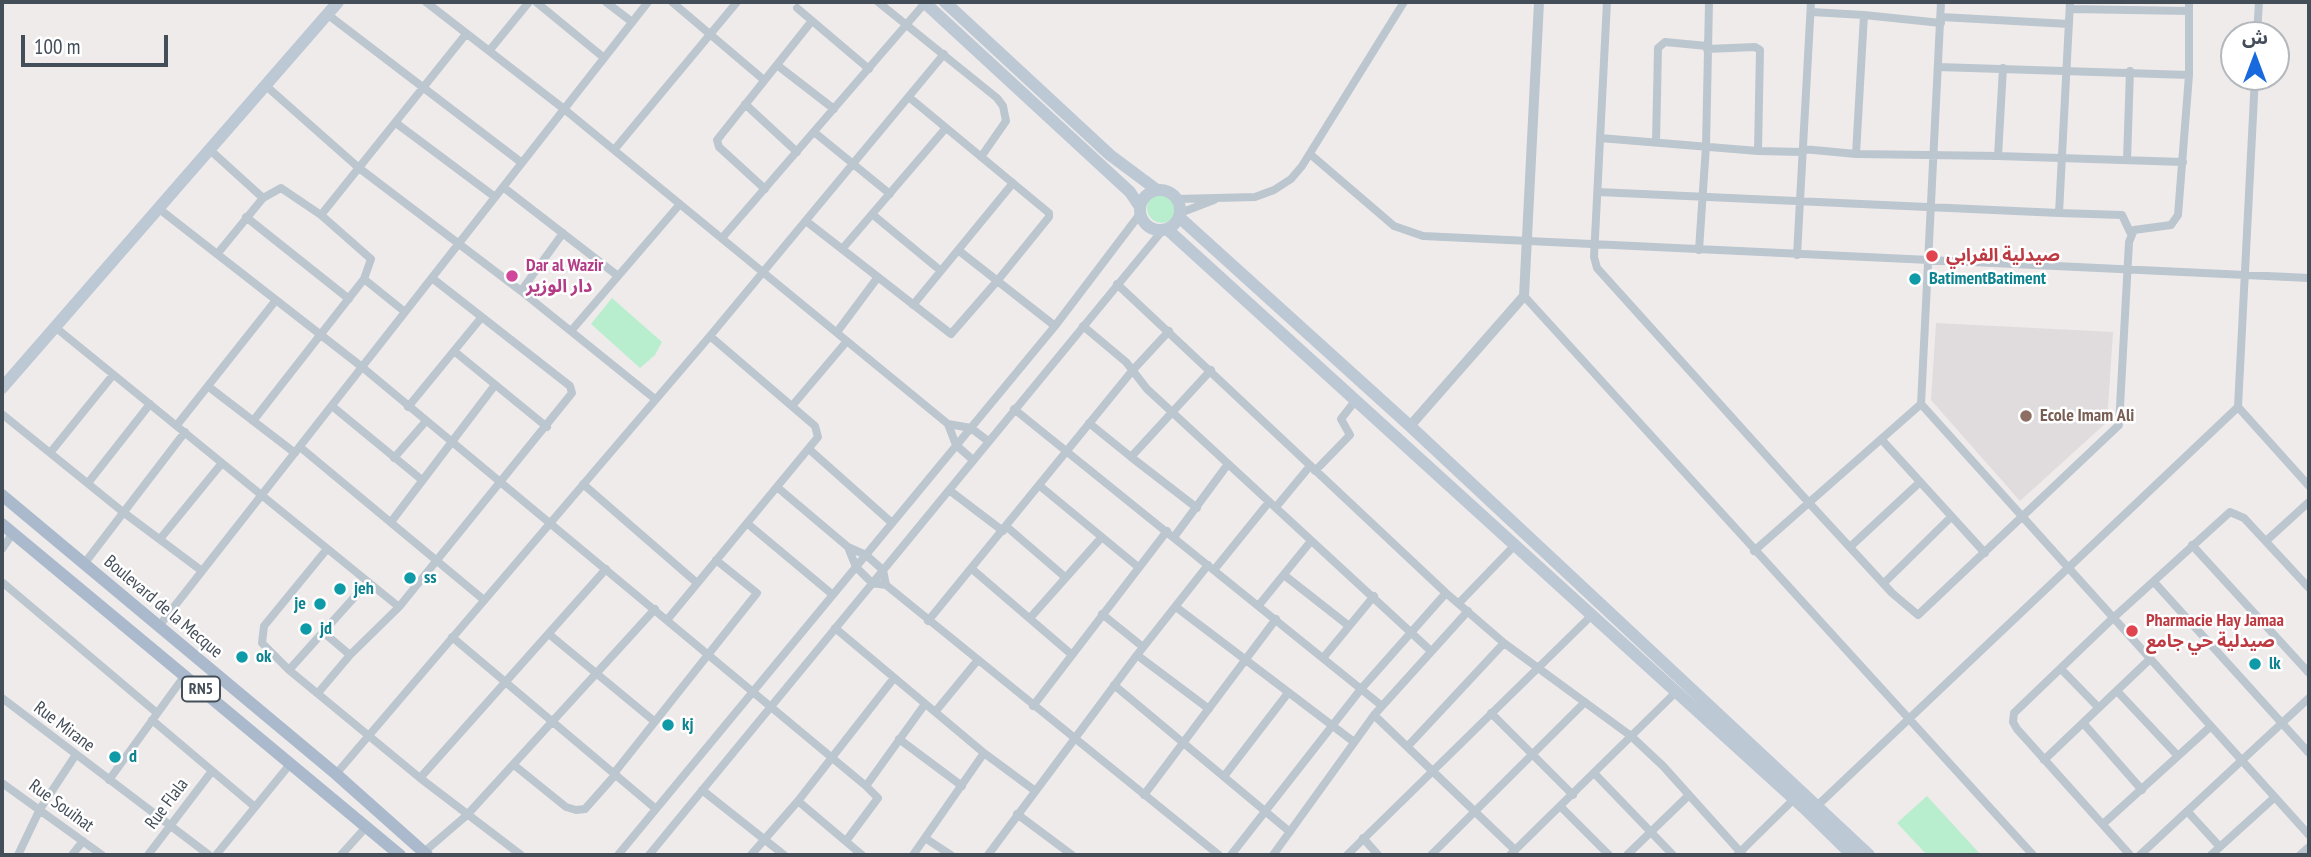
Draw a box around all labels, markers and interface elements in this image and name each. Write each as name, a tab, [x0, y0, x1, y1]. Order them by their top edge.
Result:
scale bar	[24, 21, 172, 65]
north arrow	[2220, 21, 2290, 91]
text: ش	[2242, 25, 2268, 49]
text: 100 m	[34, 33, 80, 60]
place label: صيدلية الفرابي	[1946, 245, 2060, 267]
marker: صيدلية الفرابي	[1924, 248, 1940, 264]
place label: Dar al Wazir دار الوزير	[526, 255, 603, 298]
marker: Dar al Wazir دار الوزير	[504, 268, 520, 284]
place label: BatimentBatiment	[1929, 268, 2046, 290]
marker: BatimentBatiment	[1907, 271, 1923, 287]
place label: Ecole Imam Ali	[2040, 405, 2134, 427]
marker: Ecole Imam Ali	[2018, 408, 2034, 424]
street label: Boulevard de la Mecque	[99, 551, 227, 663]
place label: ss	[424, 567, 437, 589]
marker: ss	[402, 570, 418, 586]
place label: jeh	[354, 578, 374, 600]
marker: jeh	[332, 581, 348, 597]
place label: je	[294, 593, 306, 615]
marker: je	[312, 596, 328, 612]
place label: Pharmacie Hay Jamaa صيدلية حي جامع	[2146, 610, 2284, 652]
place label: jd	[320, 618, 332, 640]
marker: jd	[298, 621, 314, 637]
marker: Pharmacie Hay Jamaa صيدلية حي جامع	[2124, 623, 2140, 639]
place label: ok	[256, 646, 271, 668]
marker: ok	[234, 649, 250, 665]
place label: lk	[2269, 653, 2281, 675]
marker: lk	[2247, 656, 2263, 672]
road number: RN5	[182, 676, 220, 702]
street label: Rue Mirane	[29, 697, 99, 757]
place label: kj	[682, 714, 693, 736]
marker: kj	[660, 717, 676, 733]
place label: d	[129, 746, 137, 768]
marker: d	[107, 749, 123, 765]
street label: Rue Flala	[141, 774, 193, 834]
street label: Rue Souihat	[24, 775, 98, 837]

